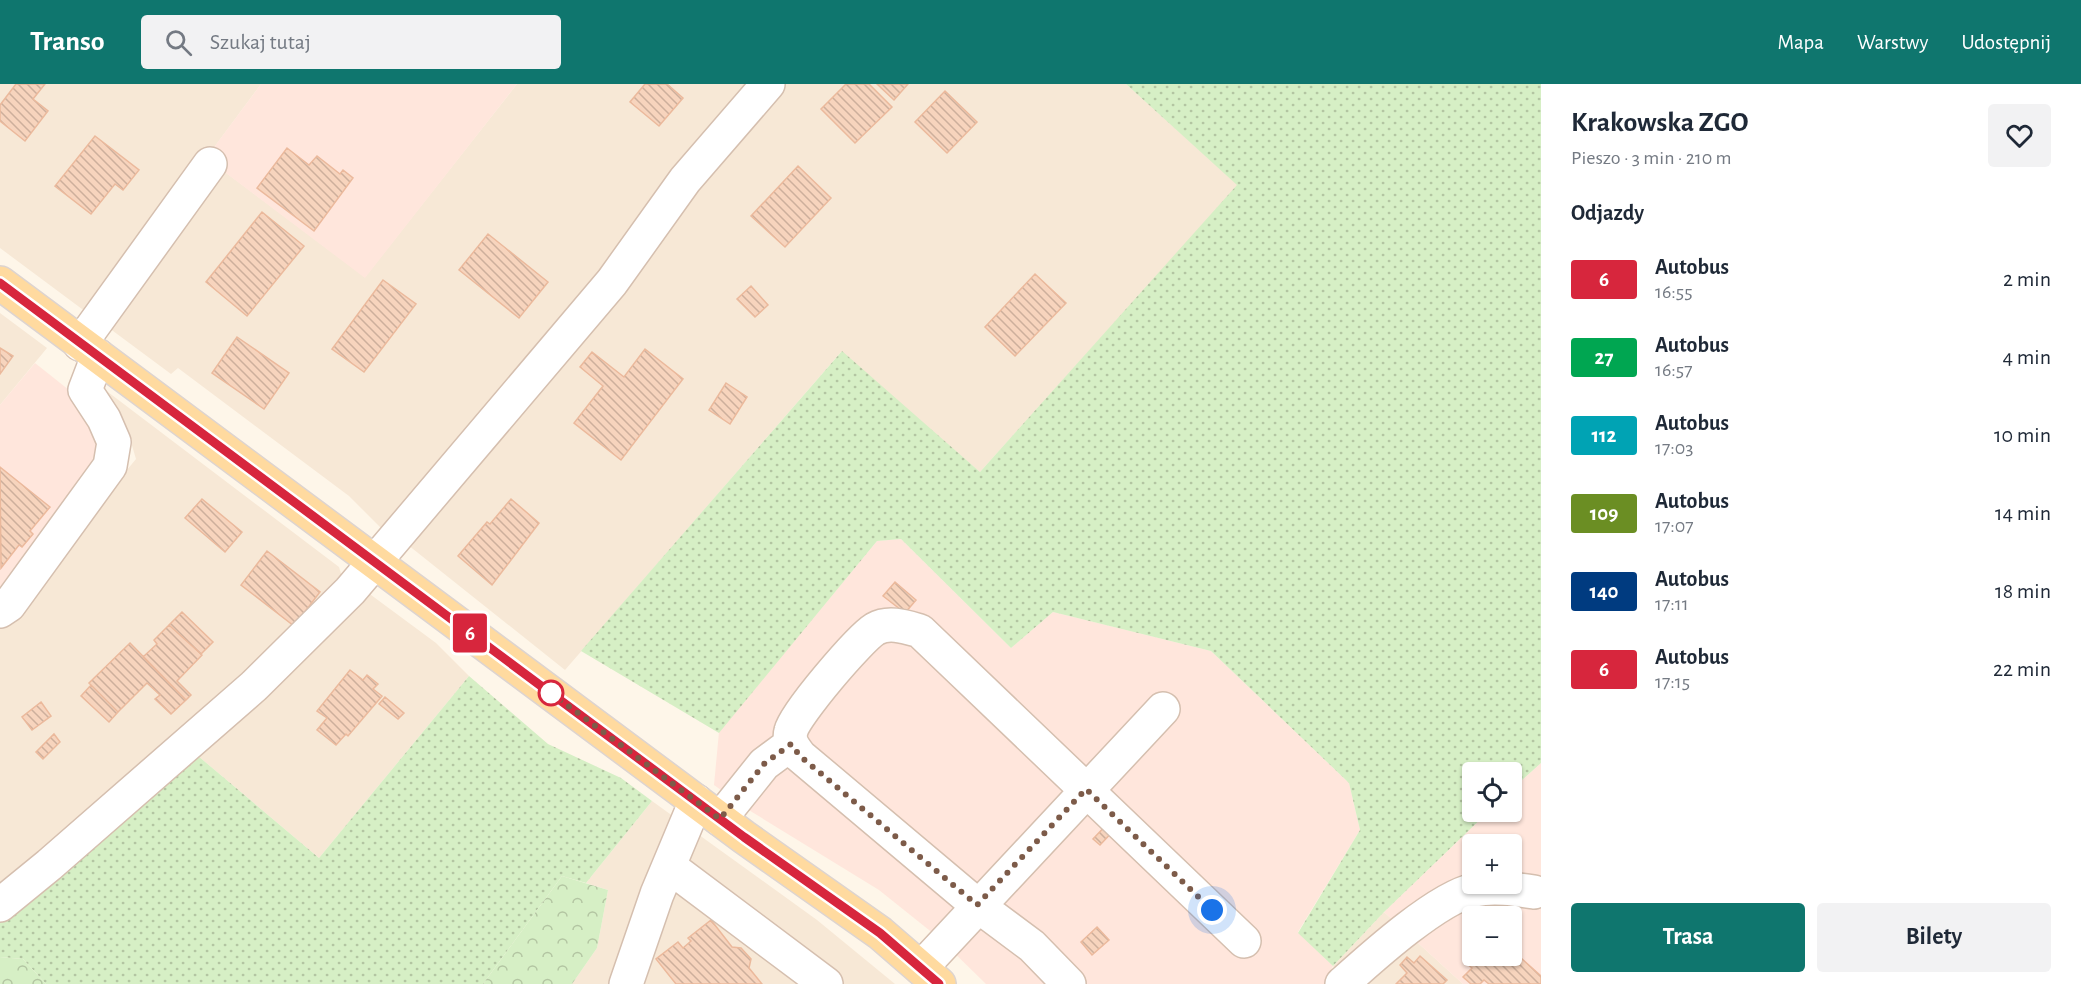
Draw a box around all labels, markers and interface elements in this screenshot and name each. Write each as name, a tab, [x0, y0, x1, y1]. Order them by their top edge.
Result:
search box	[141, 15, 561, 69]
icon: search	[162, 26, 195, 59]
text: Transo	[30, 28, 105, 56]
text: Szukaj tutaj	[210, 31, 311, 53]
text: Mapa	[1778, 32, 1824, 53]
text: Warstwy	[1857, 32, 1928, 53]
text: Udostępnij	[1961, 32, 2051, 53]
button: heart	[1988, 104, 2051, 167]
text: Krakowska ZGO	[1571, 109, 1749, 137]
text: Pieszo · 3 min · 210 m	[1571, 148, 1732, 168]
text: Odjazdy	[1571, 202, 1644, 224]
text: Autobus	[1655, 256, 1729, 278]
text: 2 min	[2003, 268, 2051, 290]
text: 6	[1599, 269, 1609, 290]
text: 16:55	[1655, 282, 1693, 302]
text: Autobus	[1655, 334, 1729, 356]
text: 4 min	[2003, 346, 2051, 368]
text: 27	[1595, 347, 1613, 368]
text: 16:57	[1655, 360, 1693, 380]
text: Autobus	[1655, 412, 1729, 434]
text: 10 min	[1994, 424, 2051, 446]
text: 112	[1591, 425, 1617, 446]
text: 17:03	[1655, 438, 1694, 458]
text: Autobus	[1655, 490, 1729, 512]
text: 14 min	[1995, 502, 2051, 524]
text: 109	[1590, 503, 1618, 524]
text: 17:07	[1655, 516, 1694, 536]
text: Autobus	[1655, 568, 1729, 590]
text: 18 min	[1995, 580, 2051, 602]
text: 140	[1589, 581, 1619, 602]
text: 17:11	[1655, 594, 1689, 614]
line badge: 6	[450, 614, 490, 652]
text: 6	[465, 623, 475, 644]
text: Autobus	[1655, 646, 1729, 668]
text: 22 min	[1993, 658, 2051, 680]
text: 6	[1599, 659, 1609, 680]
text: 17:15	[1655, 672, 1690, 692]
unlabelled marker	[538, 680, 564, 706]
map controls	[1462, 762, 1522, 966]
button: locate	[1462, 762, 1522, 822]
button: +	[1462, 834, 1522, 894]
your location	[1197, 895, 1227, 925]
button: Trasa	[1571, 903, 1805, 972]
button: Bilety	[1817, 903, 2051, 972]
button: −	[1462, 906, 1522, 966]

